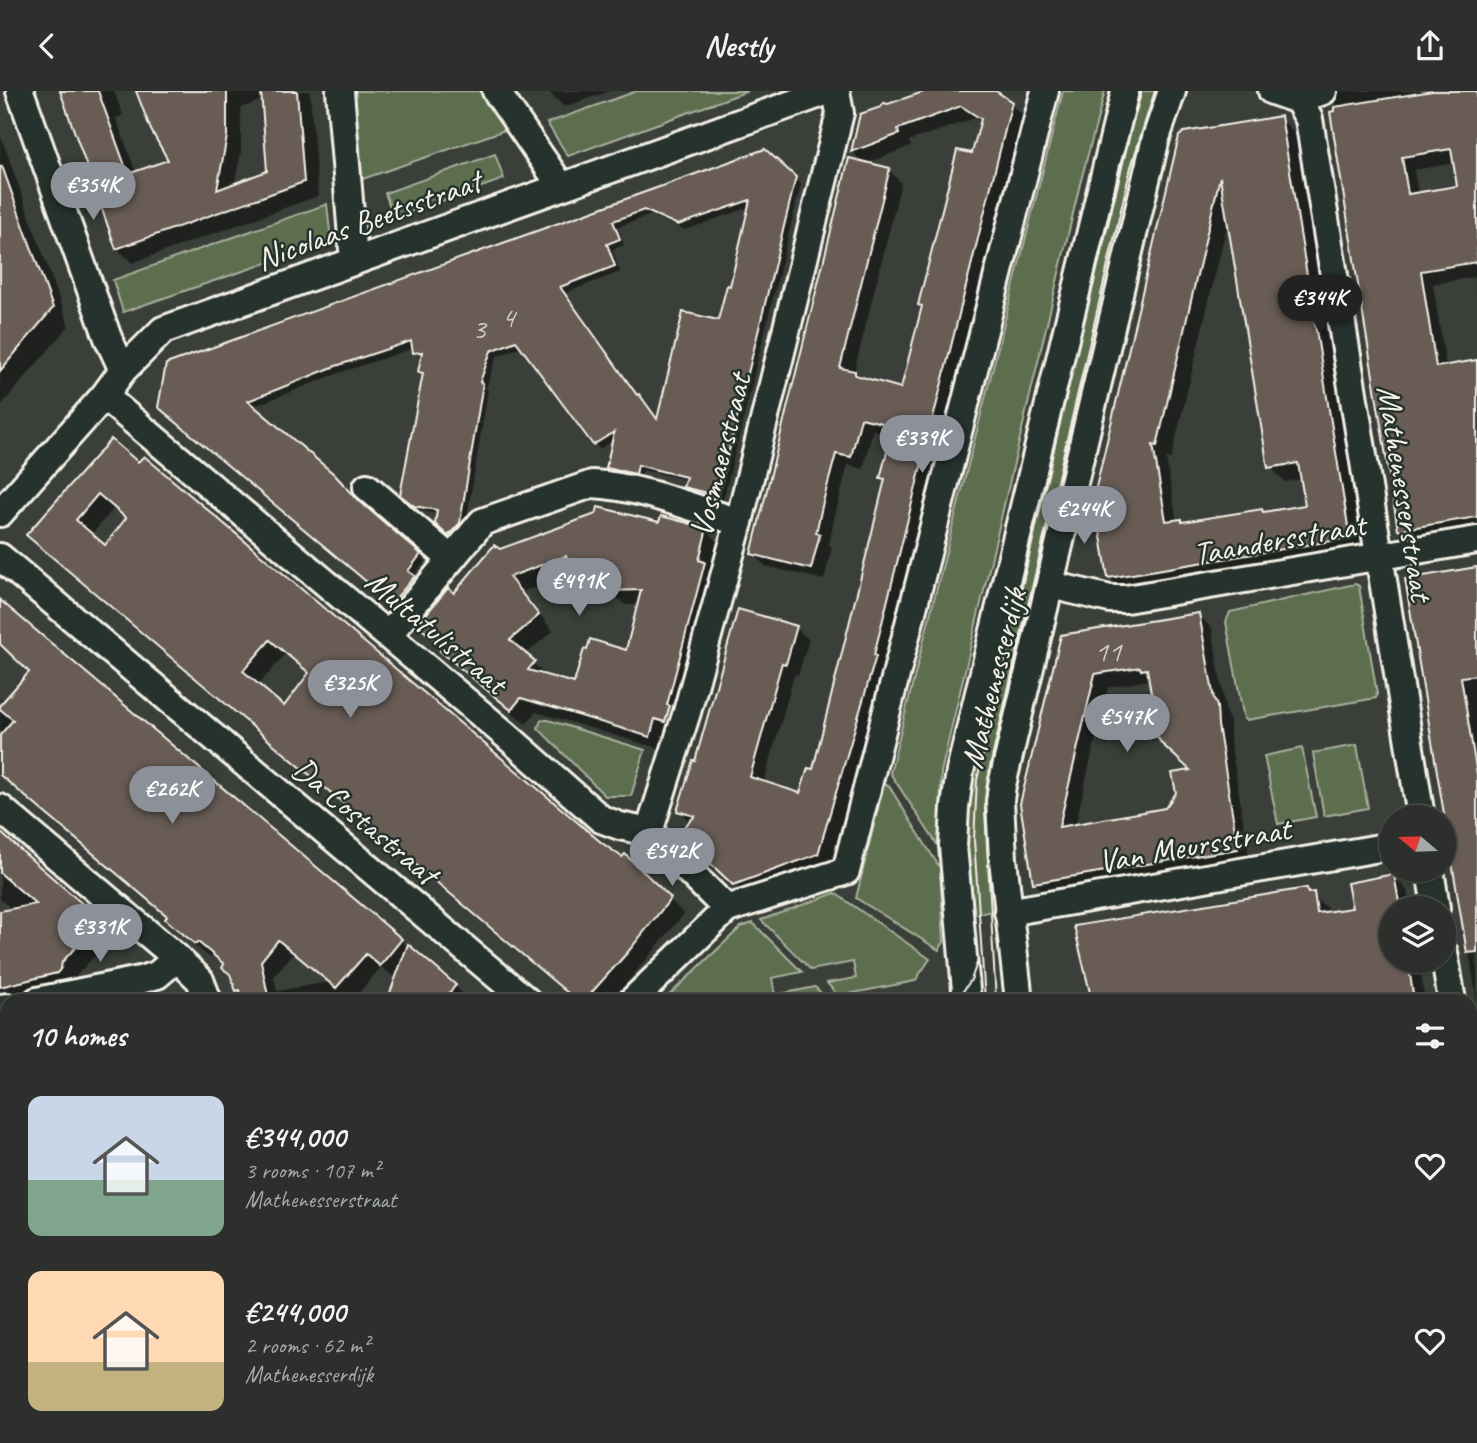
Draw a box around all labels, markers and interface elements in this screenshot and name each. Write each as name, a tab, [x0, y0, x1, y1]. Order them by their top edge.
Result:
text: Nestly	[704, 25, 773, 66]
icon: back	[28, 27, 66, 65]
icon: share	[1411, 27, 1449, 65]
street label: Nicolaas Beetsstraat	[250, 158, 490, 280]
pin: €354K	[44, 163, 142, 222]
text: €354K	[67, 170, 119, 199]
pin: €344K	[1271, 275, 1369, 335]
text: €344K	[1293, 283, 1347, 312]
house number: 4	[501, 298, 517, 336]
house number: 3	[472, 309, 488, 347]
street label: Vosmaerstraat	[679, 366, 761, 541]
street label: Mathenesserstraat	[1367, 383, 1443, 607]
pin: €339K	[873, 415, 971, 475]
text: €339K	[896, 423, 948, 452]
pin: €244K	[1035, 487, 1133, 546]
text: €244K	[1057, 494, 1111, 523]
street label: Taandersstraat	[1190, 503, 1371, 575]
pin: €491K	[530, 559, 628, 618]
street label: Multatulistraat	[357, 560, 518, 705]
text: €491K	[553, 566, 605, 595]
street label: Mathenesserdijk	[950, 582, 1036, 772]
house number: 11	[1095, 632, 1123, 670]
pin: €325K	[301, 661, 399, 720]
text: €325K	[324, 668, 376, 697]
pin: €547K	[1078, 695, 1176, 754]
text: €547K	[1101, 702, 1153, 731]
street label: Da Costastraat	[284, 748, 450, 896]
pin: €262K	[123, 767, 221, 826]
text: €262K	[145, 774, 199, 803]
north arrow	[1379, 805, 1456, 882]
map controls	[1379, 805, 1456, 973]
street label: Van Meursstraat	[1095, 807, 1296, 883]
pin: €542K	[623, 829, 721, 888]
text: €542K	[646, 836, 698, 865]
button: layers	[1379, 896, 1456, 973]
pin: €331K	[51, 905, 149, 964]
text: €331K	[73, 912, 127, 941]
text: 10 homes	[28, 1017, 126, 1055]
icon: filters	[1411, 1017, 1449, 1055]
text: €344,000	[245, 1118, 345, 1156]
icon: home	[84, 1124, 168, 1208]
icon: heart	[1411, 1147, 1449, 1185]
text: 3 rooms · 107 m²	[245, 1156, 380, 1185]
text: Mathenesserstraat	[245, 1185, 396, 1214]
text: €244,000	[245, 1293, 345, 1331]
icon: home	[84, 1299, 168, 1383]
icon: heart	[1411, 1322, 1449, 1360]
text: 2 rooms · 62 m²	[245, 1331, 369, 1360]
text: Mathenesserdijk	[245, 1360, 373, 1389]

